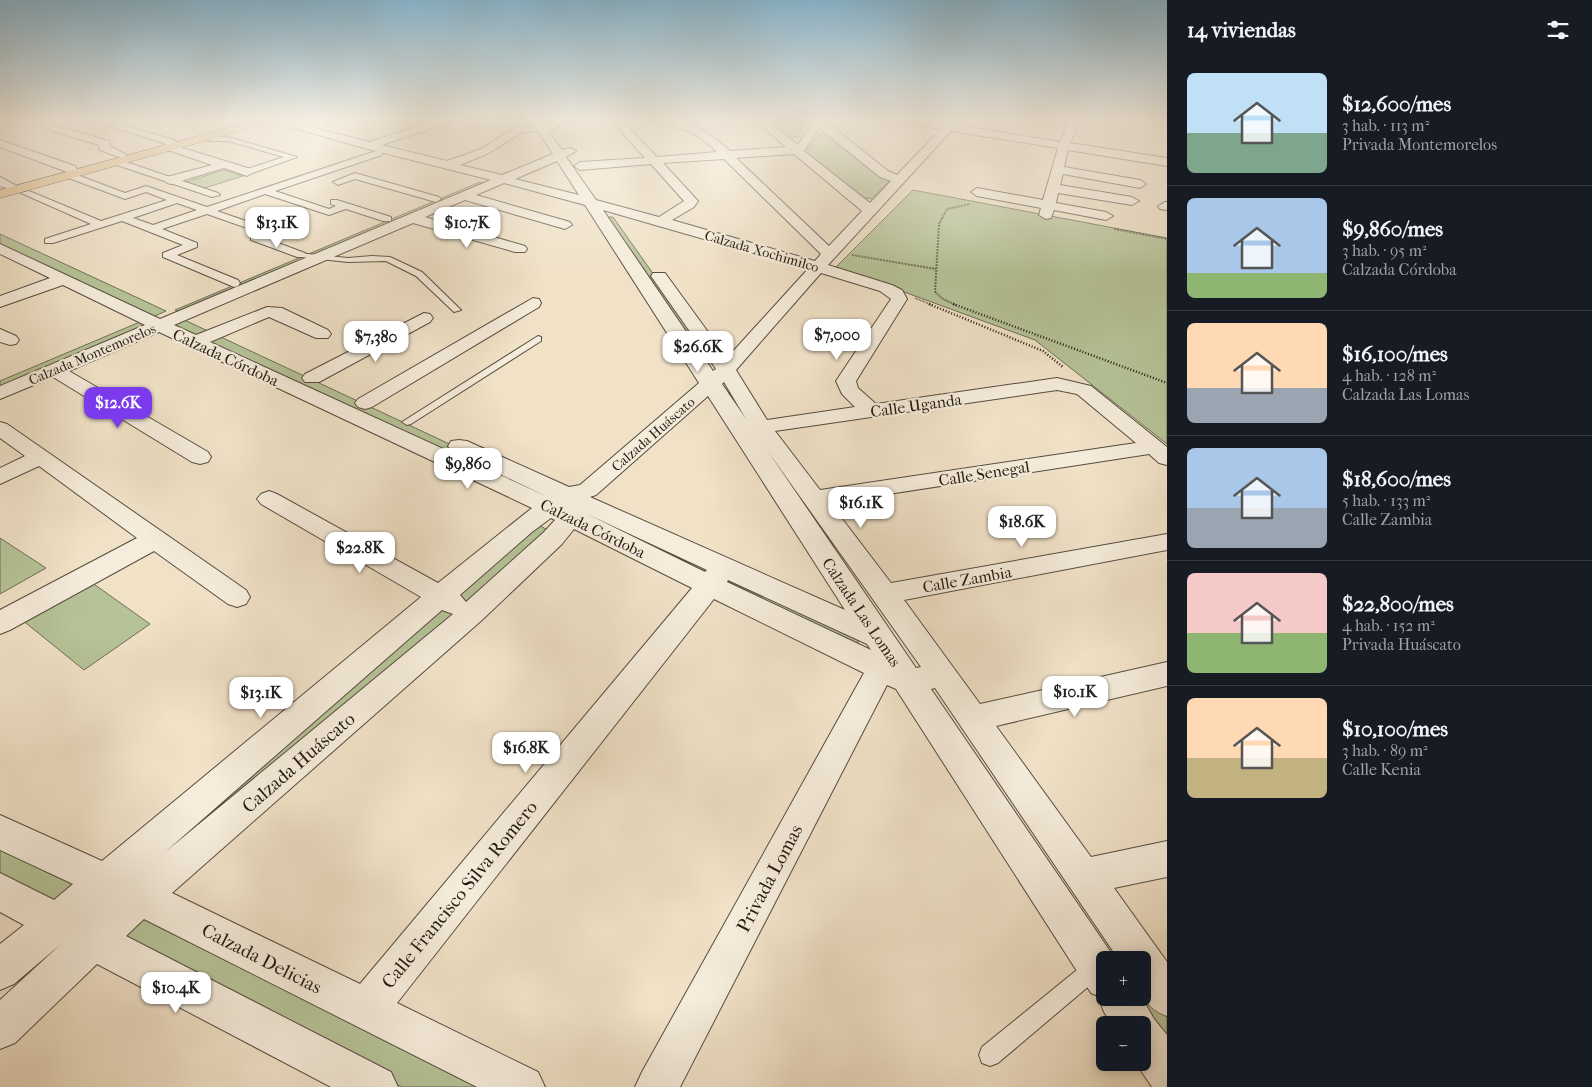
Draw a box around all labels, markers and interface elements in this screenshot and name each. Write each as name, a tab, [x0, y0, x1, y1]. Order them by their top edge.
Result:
icon: filters	[1544, 16, 1572, 44]
text: 14 viviendas	[1187, 18, 1296, 42]
text: $12,600/mes	[1342, 92, 1451, 116]
icon: home	[1227, 93, 1287, 153]
text: 3 hab. · 113 m²	[1342, 116, 1429, 135]
text: Privada Montemorelos	[1342, 135, 1497, 154]
pin: $13.1K	[236, 206, 318, 249]
pin: $10.7K	[426, 206, 508, 249]
text: $13.1K	[256, 213, 298, 232]
text: $10.7K	[445, 213, 489, 232]
text: $9,860/mes	[1342, 217, 1443, 241]
icon: home	[1227, 218, 1287, 278]
street label: Calzada Xochimilco	[703, 227, 821, 276]
text: 3 hab. · 95 m²	[1342, 241, 1426, 260]
text: Calzada Córdoba	[1342, 260, 1457, 279]
pin: $7,000	[796, 318, 878, 361]
street label: Calzada Montemorelos	[26, 320, 158, 389]
pin: $7,380	[335, 320, 417, 363]
street label: Calzada Córdoba	[170, 325, 282, 391]
text: $7,000	[814, 325, 860, 344]
text: $7,380	[355, 327, 397, 346]
pin: $26.6K	[657, 330, 739, 373]
text: $26.6K	[673, 337, 723, 356]
text: $16,100/mes	[1342, 342, 1448, 366]
icon: home	[1227, 343, 1287, 403]
text: 4 hab. · 128 m²	[1342, 366, 1436, 385]
text: Calzada Las Lomas	[1342, 385, 1469, 404]
pin: $12.6K	[77, 386, 159, 429]
street label: Calle Uganda	[869, 390, 964, 421]
text: $12.6K	[95, 393, 141, 412]
street label: Calzada Huáscato	[608, 394, 698, 475]
pin: $9,860	[427, 448, 509, 490]
text: $9,860	[445, 454, 491, 473]
street label: Calle Senegal	[937, 457, 1032, 490]
text: $18,600/mes	[1342, 467, 1451, 491]
icon: home	[1227, 468, 1287, 528]
pin: $16.1K	[820, 486, 902, 529]
text: 5 hab. · 133 m²	[1342, 491, 1430, 510]
text: $16.1K	[839, 493, 883, 512]
street label: Calzada Córdoba	[537, 495, 649, 562]
pin: $18.6K	[981, 506, 1063, 548]
text: Calle Zambia	[1342, 510, 1432, 529]
text: $18.6K	[999, 512, 1045, 531]
pin: $22.8K	[319, 532, 401, 574]
text: $22.8K	[336, 538, 384, 557]
street label: Calzada Las Lomas	[818, 554, 905, 670]
street label: Calle Zambia	[921, 562, 1014, 597]
text: $22,800/mes	[1342, 592, 1454, 616]
icon: home	[1227, 593, 1287, 653]
text: 4 hab. · 152 m²	[1342, 616, 1435, 635]
text: Privada Huáscato	[1342, 635, 1461, 654]
pin: $13.1K	[220, 676, 302, 719]
pin: $10.1K	[1034, 676, 1116, 718]
text: $10.1K	[1053, 682, 1097, 701]
text: $13.1K	[240, 683, 282, 702]
street label: Calzada Huáscato	[238, 708, 360, 818]
text: $10,100/mes	[1342, 717, 1448, 741]
icon: home	[1227, 718, 1287, 778]
pin: $16.8K	[485, 732, 567, 774]
text: $16.8K	[503, 738, 549, 757]
text: 3 hab. · 89 m²	[1342, 741, 1428, 760]
text: Calle Kenia	[1342, 760, 1421, 779]
street label: Calle Francisco Silva Romero	[377, 796, 542, 993]
street label: Privada Lomas	[732, 821, 807, 936]
street label: Calzada Delicias	[198, 919, 325, 999]
map controls	[1096, 951, 1151, 1071]
button: +	[1096, 951, 1151, 1006]
pin: $10.4K	[135, 972, 217, 1014]
text: $10.4K	[152, 978, 200, 997]
button: −	[1096, 1016, 1151, 1071]

